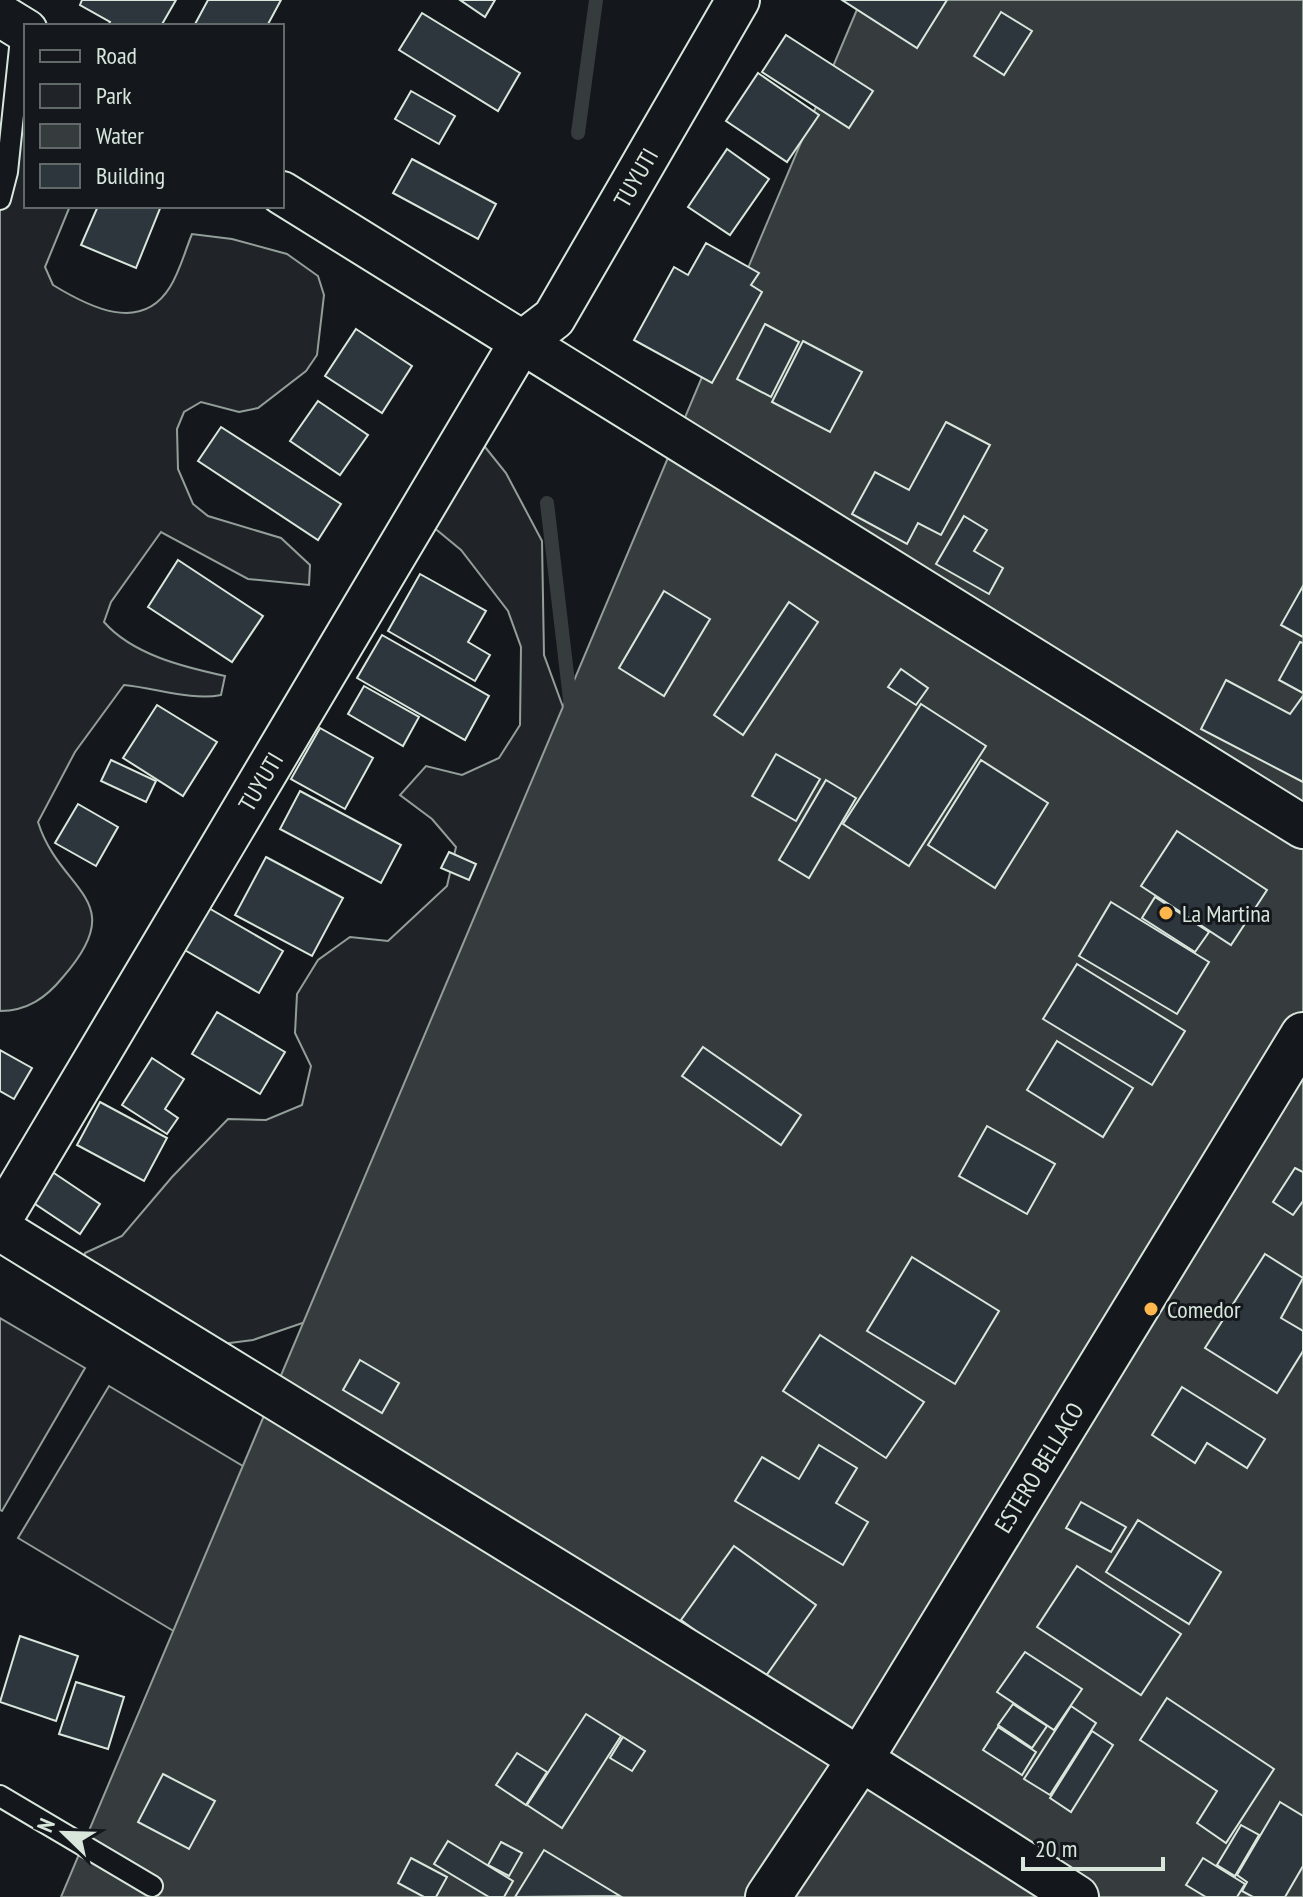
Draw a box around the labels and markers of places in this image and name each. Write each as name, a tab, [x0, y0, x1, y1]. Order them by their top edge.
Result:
place label: La Martina	[1182, 898, 1270, 929]
marker: La Martina	[1157, 904, 1175, 922]
place label: Comedor	[1167, 1294, 1241, 1325]
marker: Comedor	[1142, 1300, 1160, 1318]

